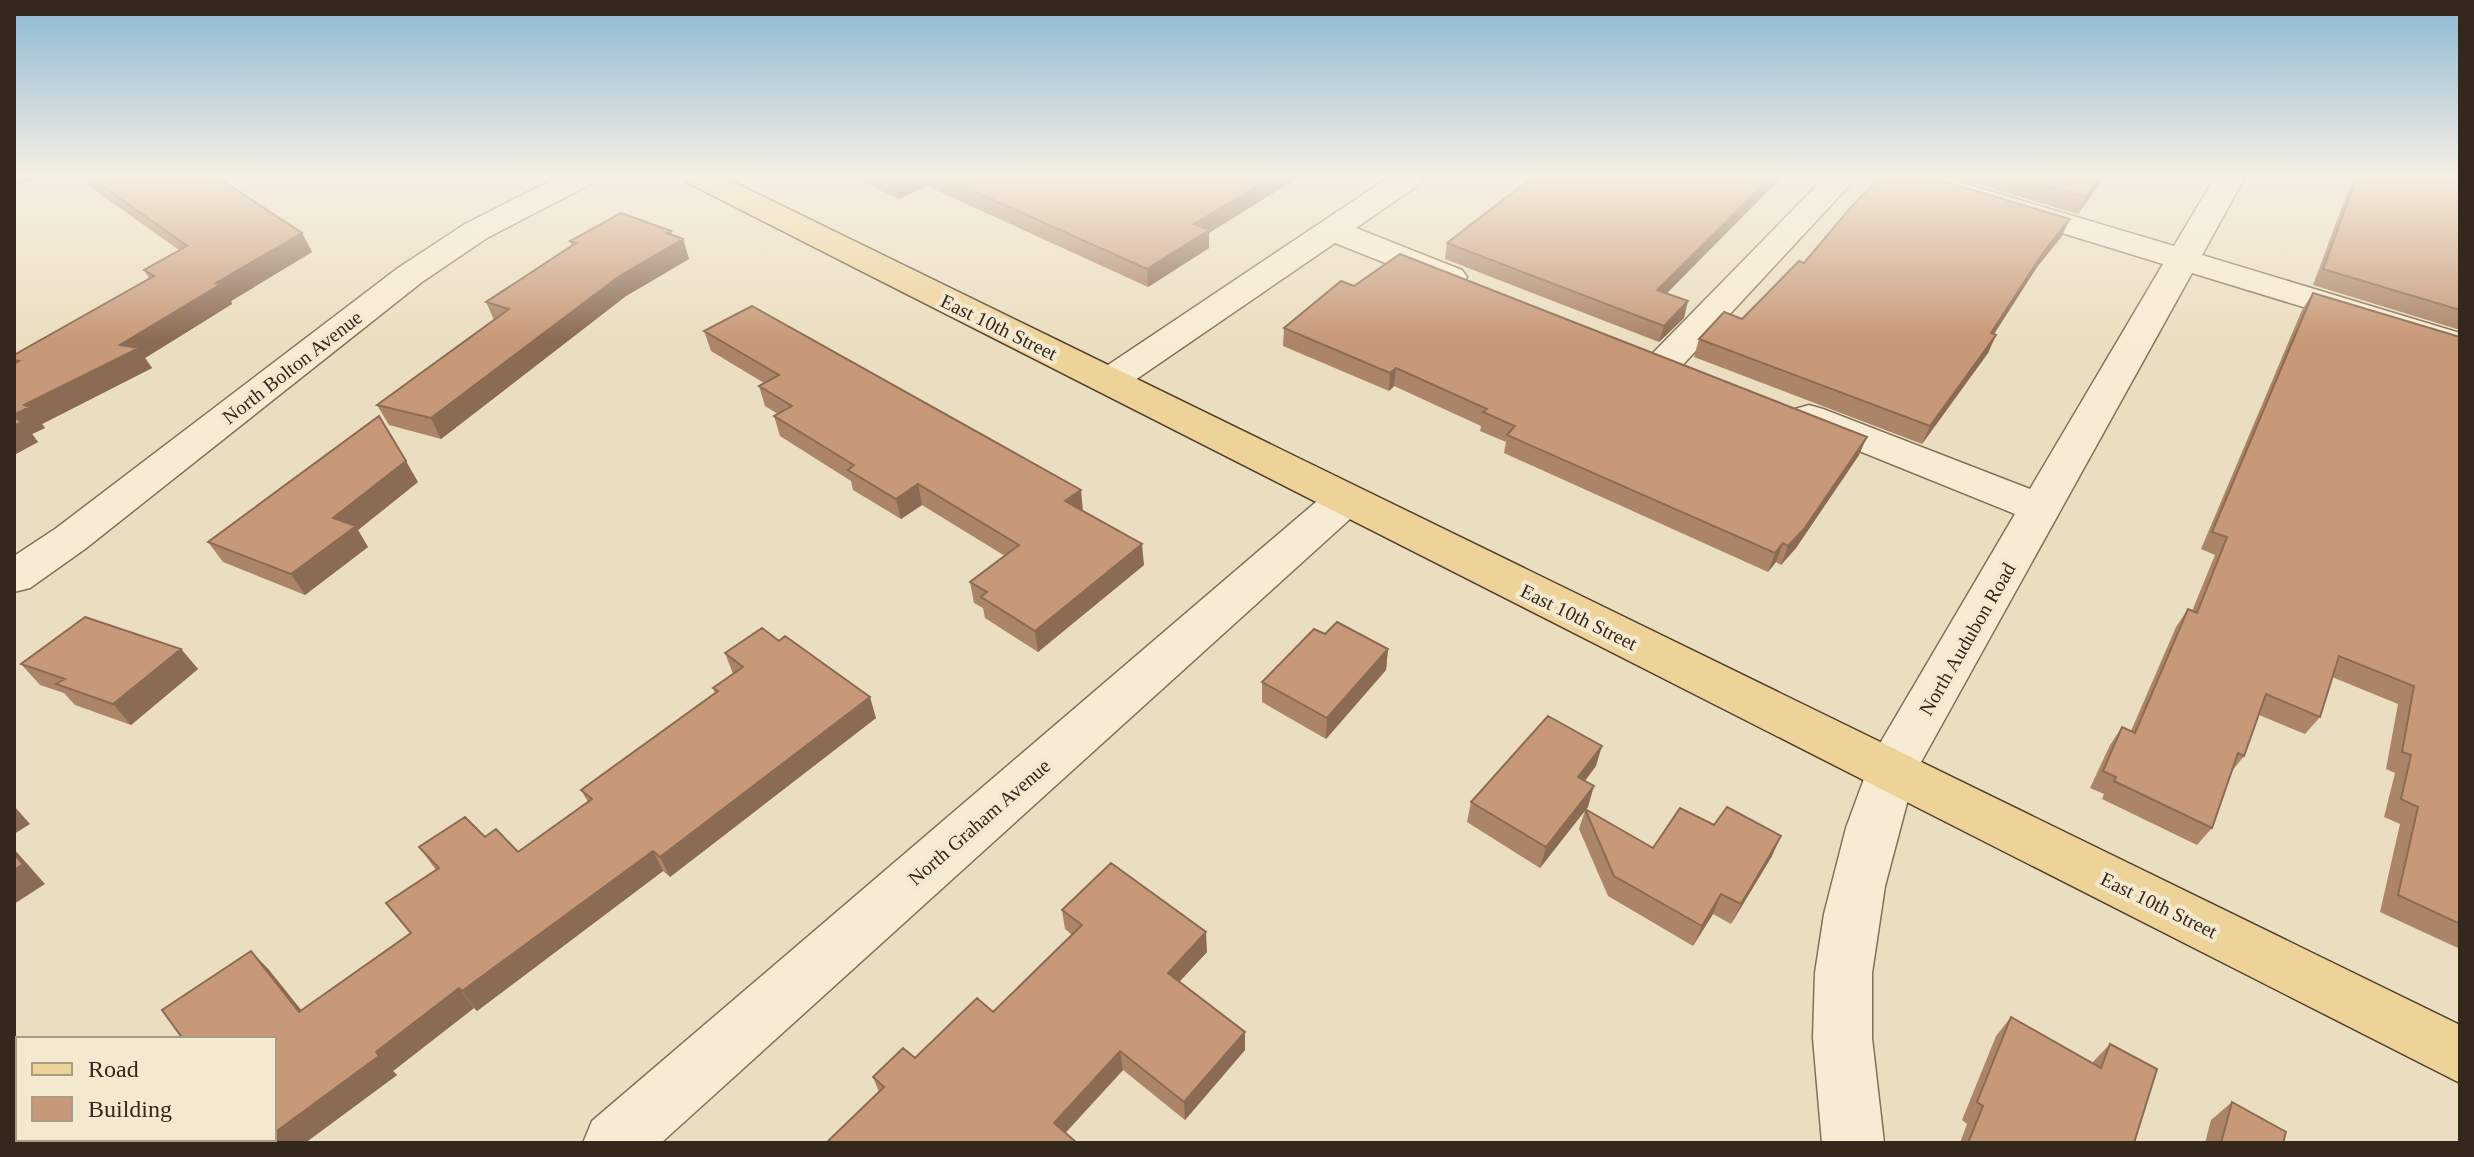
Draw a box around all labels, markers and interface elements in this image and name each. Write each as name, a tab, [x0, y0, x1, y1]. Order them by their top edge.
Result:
street label: East 10th Street	[937, 289, 1061, 365]
street label: North Bolton Avenue	[218, 306, 366, 428]
street label: North Audubon Road	[1914, 559, 2020, 719]
street label: East 10th Street	[1517, 579, 1641, 655]
street label: North Graham Avenue	[904, 754, 1054, 890]
street label: East 10th Street	[2097, 867, 2221, 943]
legend	[16, 1037, 276, 1141]
text: Road	[88, 1056, 139, 1082]
text: Building	[88, 1096, 172, 1122]

